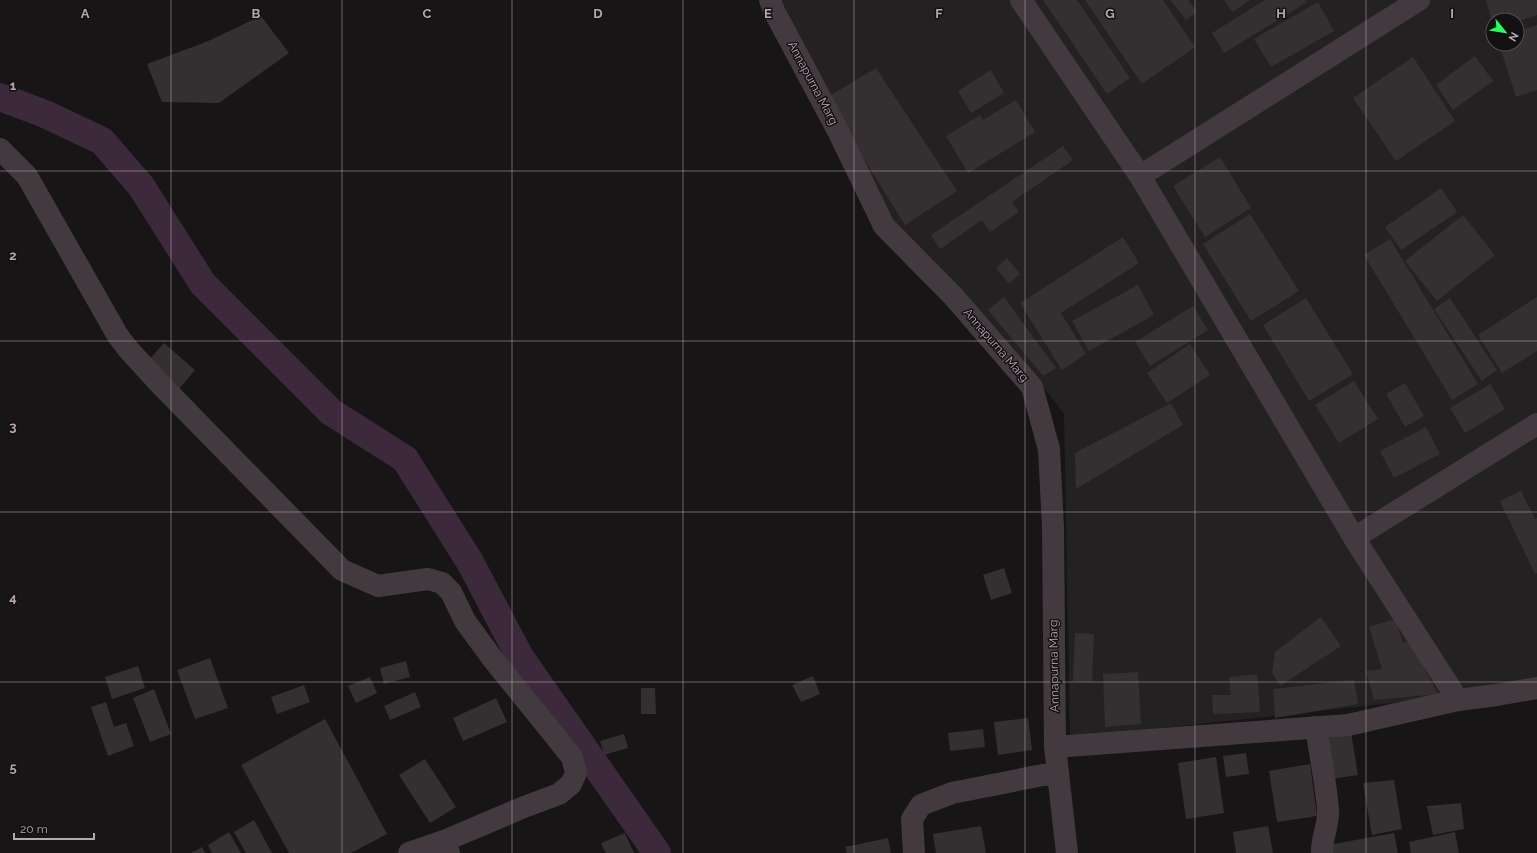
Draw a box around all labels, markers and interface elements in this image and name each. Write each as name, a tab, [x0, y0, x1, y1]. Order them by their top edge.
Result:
text: A	[81, 6, 90, 21]
text: B	[252, 6, 261, 21]
text: C	[423, 6, 432, 21]
text: D	[593, 6, 603, 21]
text: E	[764, 6, 772, 21]
text: F	[935, 6, 943, 21]
text: G	[1105, 6, 1115, 21]
text: H	[1276, 6, 1286, 21]
text: I	[1450, 6, 1454, 21]
north arrow	[1485, 12, 1525, 52]
text: N	[1505, 30, 1521, 44]
street label: Annapurna Marg	[785, 39, 841, 127]
text: 1	[10, 78, 17, 93]
text: 2	[9, 248, 17, 263]
street label: Annapurna Marg	[960, 306, 1032, 384]
text: 3	[9, 419, 17, 434]
text: 4	[9, 590, 17, 605]
street label: Annapurna Marg	[1046, 620, 1062, 712]
text: 5	[9, 760, 17, 775]
scale bar	[14, 815, 94, 841]
text: 20 m	[20, 822, 48, 836]

